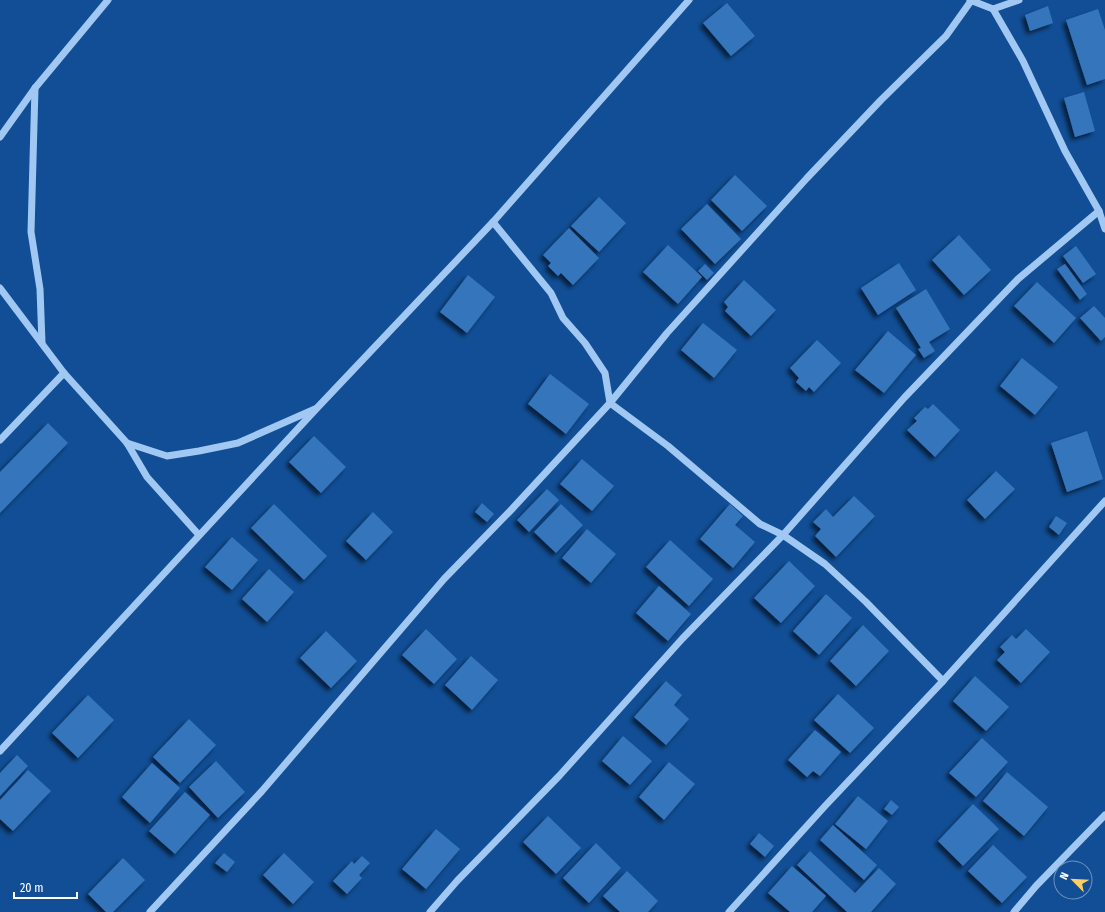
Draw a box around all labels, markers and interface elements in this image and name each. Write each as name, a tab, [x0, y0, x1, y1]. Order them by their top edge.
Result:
north arrow	[1053, 860, 1093, 900]
text: N	[1057, 870, 1072, 882]
scale bar	[14, 874, 77, 900]
text: 20 m	[20, 881, 44, 895]

